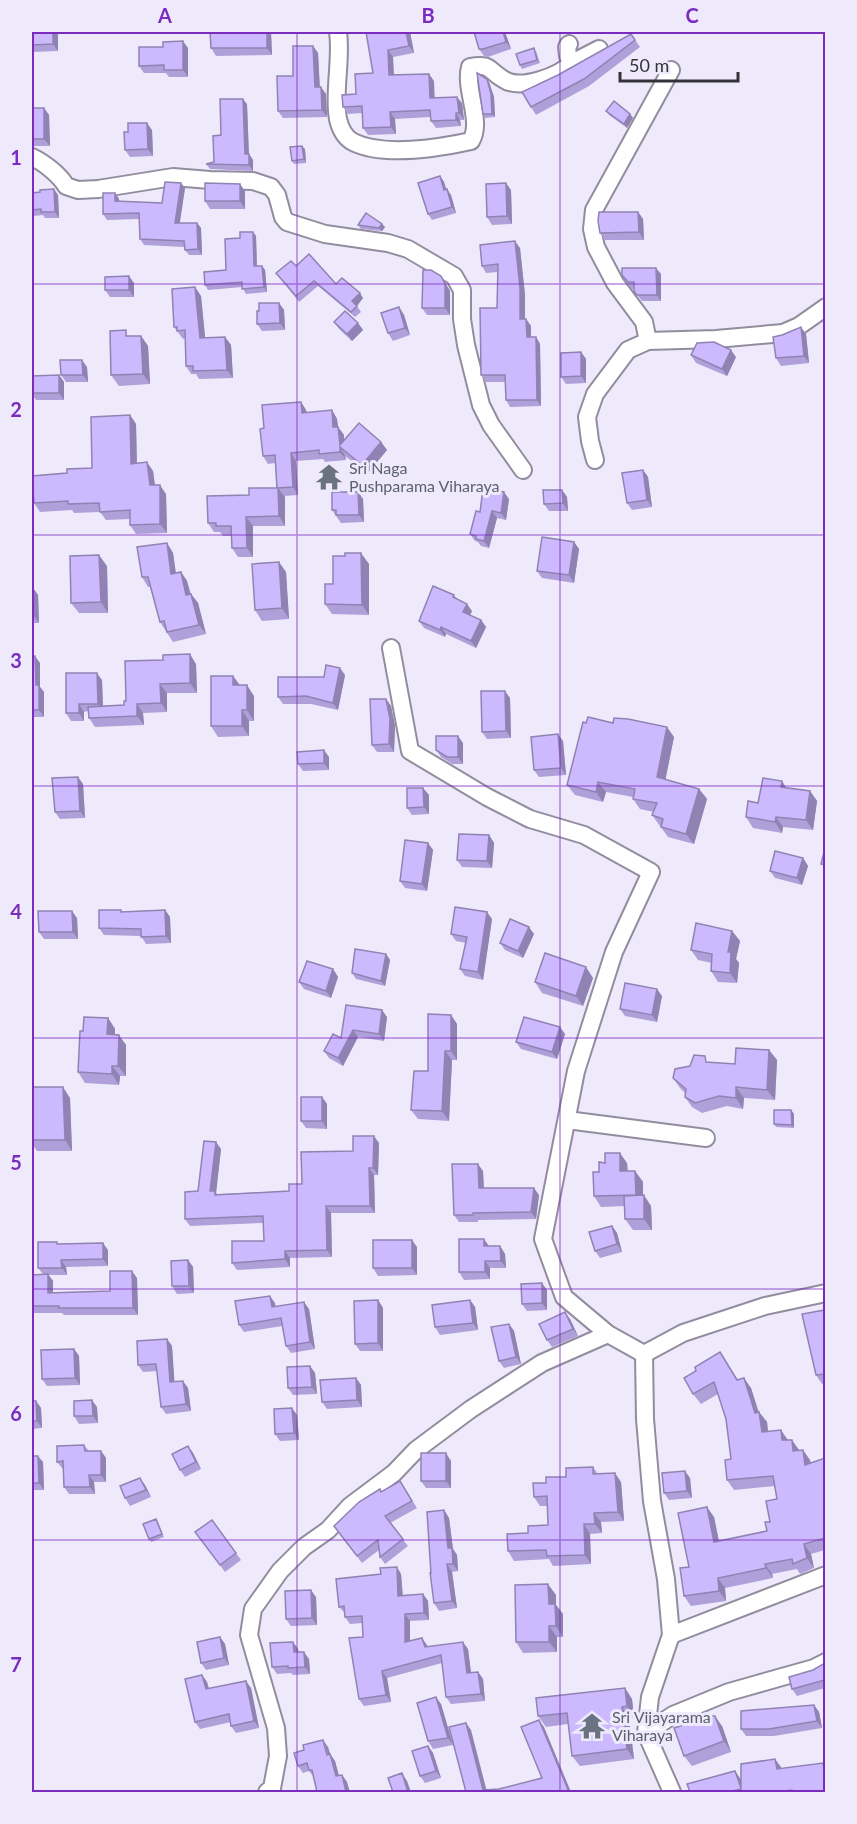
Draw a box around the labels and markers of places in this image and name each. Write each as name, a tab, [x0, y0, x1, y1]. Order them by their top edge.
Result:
place label: Sri Naga Pushparama Viharaya	[349, 458, 500, 495]
temple icon: Sri Naga Pushparama Viharaya	[314, 462, 344, 492]
place label: Sri Vijayarama Viharaya	[612, 1707, 711, 1744]
temple icon: Sri Vijayarama Viharaya	[577, 1711, 607, 1741]

